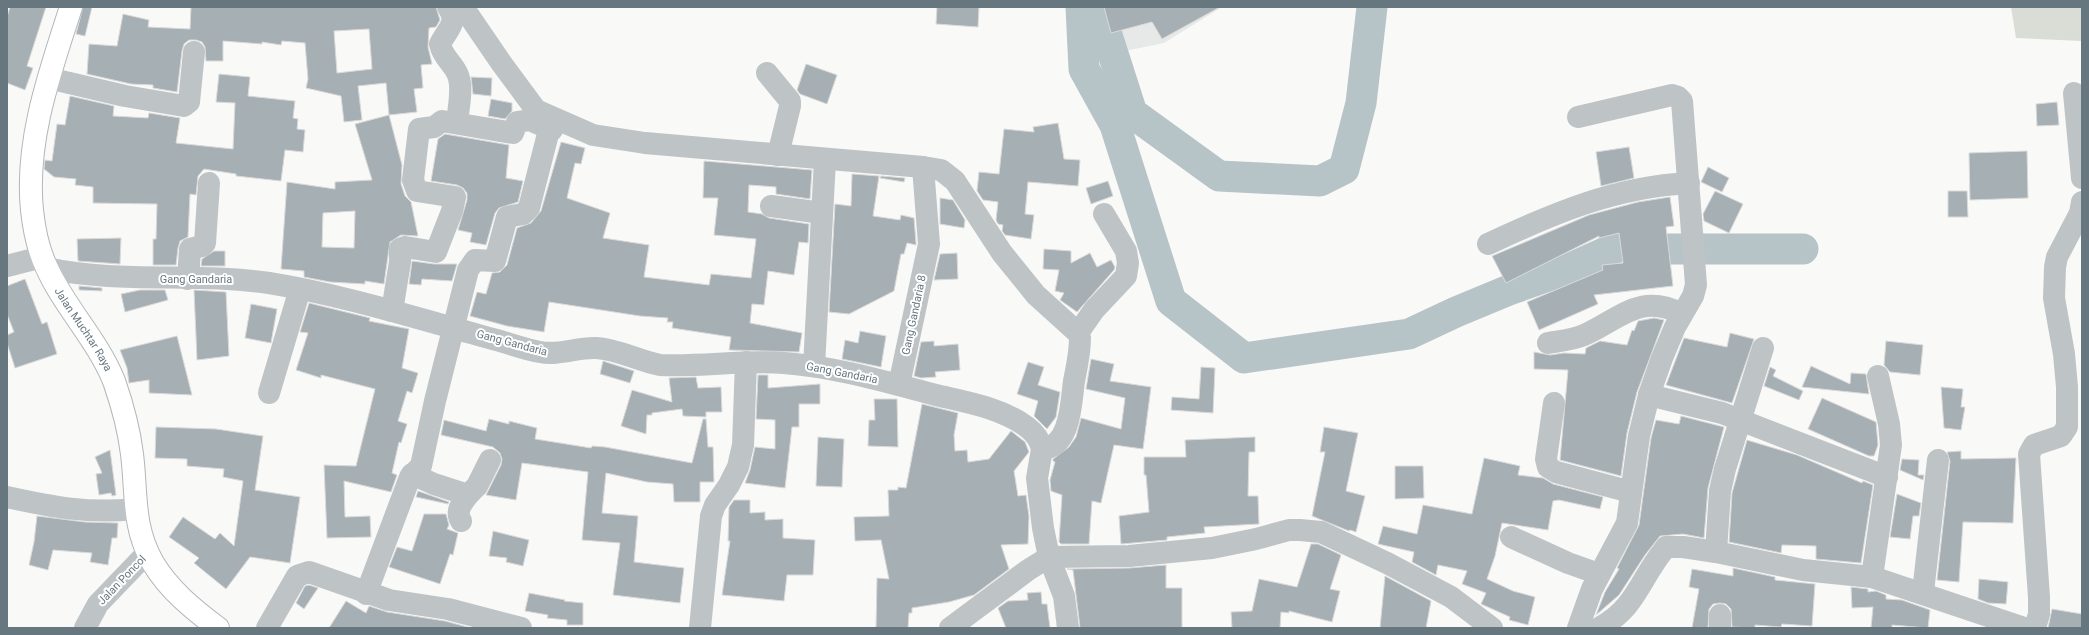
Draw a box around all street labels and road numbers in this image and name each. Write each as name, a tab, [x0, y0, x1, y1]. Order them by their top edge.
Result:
street label: Gang Gandaria	[160, 273, 232, 286]
street label: Gang Gandaria 8	[899, 274, 929, 356]
street label: Jalan Muchtar Raya	[52, 285, 115, 373]
street label: Gang Gandaria	[475, 327, 549, 359]
street label: Gang Gandaria	[805, 360, 879, 386]
street label: Jalan Poncol	[95, 553, 149, 607]

